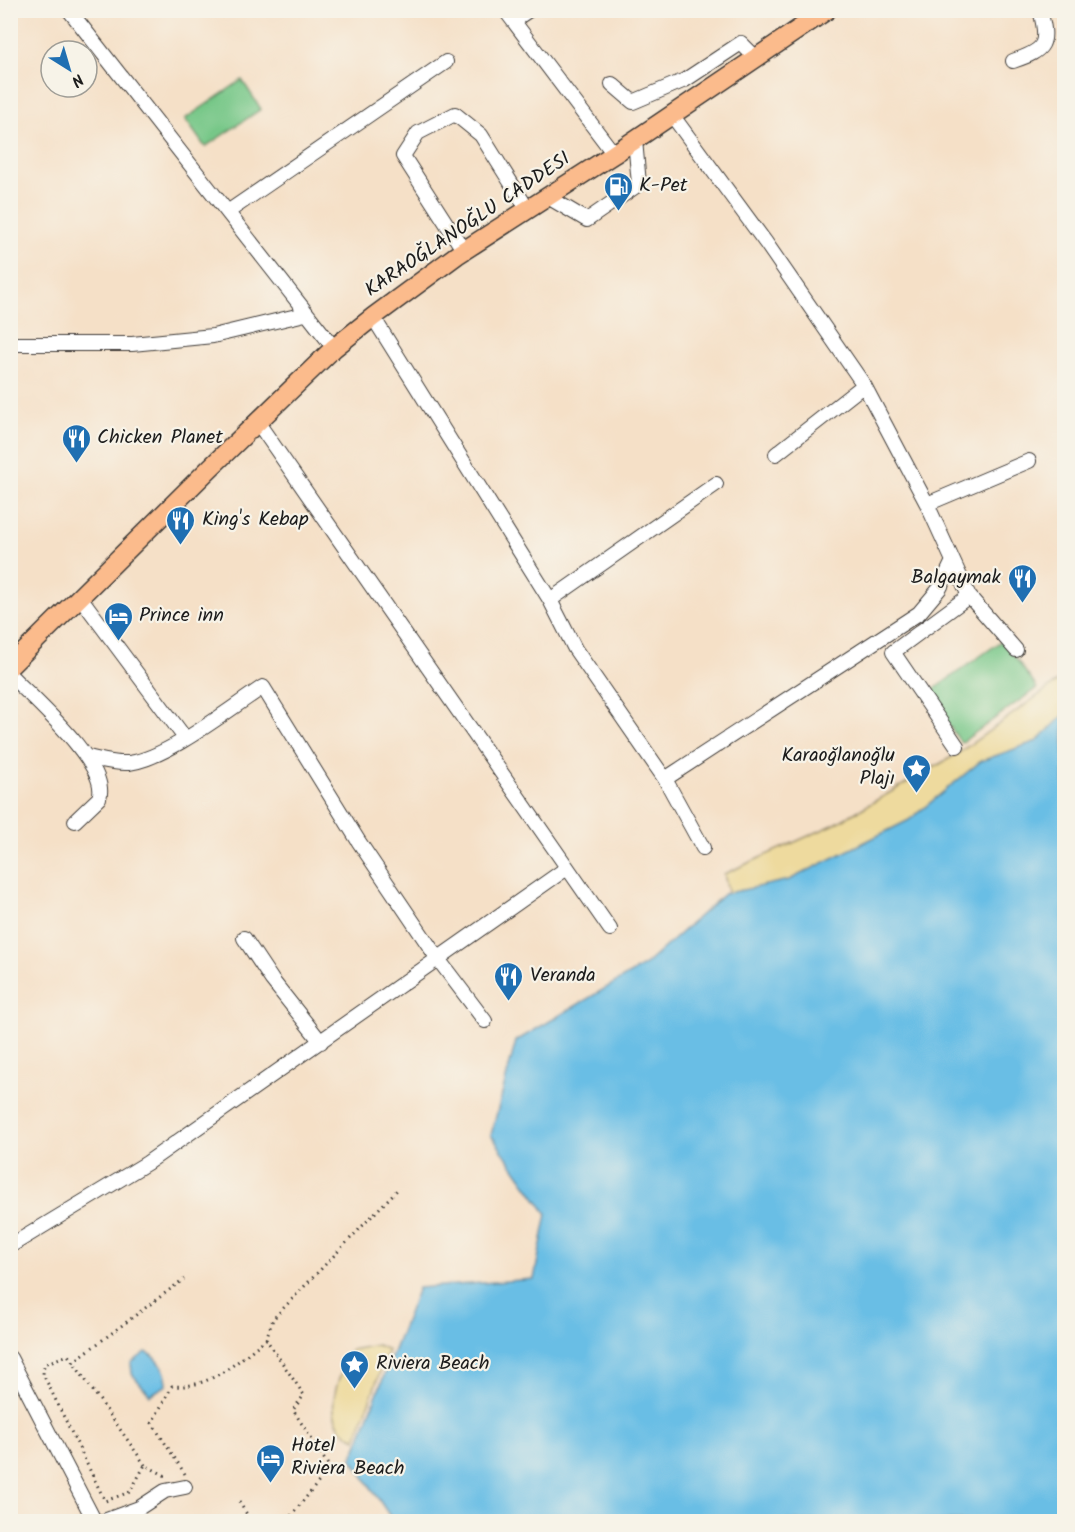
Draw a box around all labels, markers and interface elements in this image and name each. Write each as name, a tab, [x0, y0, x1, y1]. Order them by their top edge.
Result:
north arrow	[39, 39, 99, 99]
text: N	[66, 67, 89, 93]
street label: KARAOĞLANOĞLU CADDESI	[358, 144, 578, 306]
fuel station icon: K-Pet	[602, 170, 634, 212]
place label: K-Pet	[639, 170, 688, 202]
restaurant icon: Chicken Planet	[60, 422, 92, 464]
place label: Chicken Planet	[97, 422, 223, 454]
restaurant icon: King's Kebap	[165, 504, 197, 546]
place label: King's Kebap	[202, 504, 309, 536]
place label: Balgaymak	[911, 562, 1002, 594]
restaurant icon: Balgaymak	[1006, 562, 1038, 604]
hotel icon: Prince inn	[102, 600, 134, 642]
place label: Prince inn	[139, 600, 224, 632]
place label: Karaoğlanoğlu Plajı	[781, 740, 895, 795]
place icon: Karaoğlanoğlu Plajı	[900, 752, 932, 794]
restaurant icon: Veranda	[493, 960, 525, 1002]
place label: Veranda	[530, 960, 596, 992]
place icon: Riviera Beach	[339, 1348, 371, 1390]
place label: Riviera Beach	[376, 1348, 489, 1380]
place label: Hotel Riviera Beach	[291, 1430, 404, 1485]
hotel icon: Hotel Riviera Beach	[254, 1442, 286, 1484]

